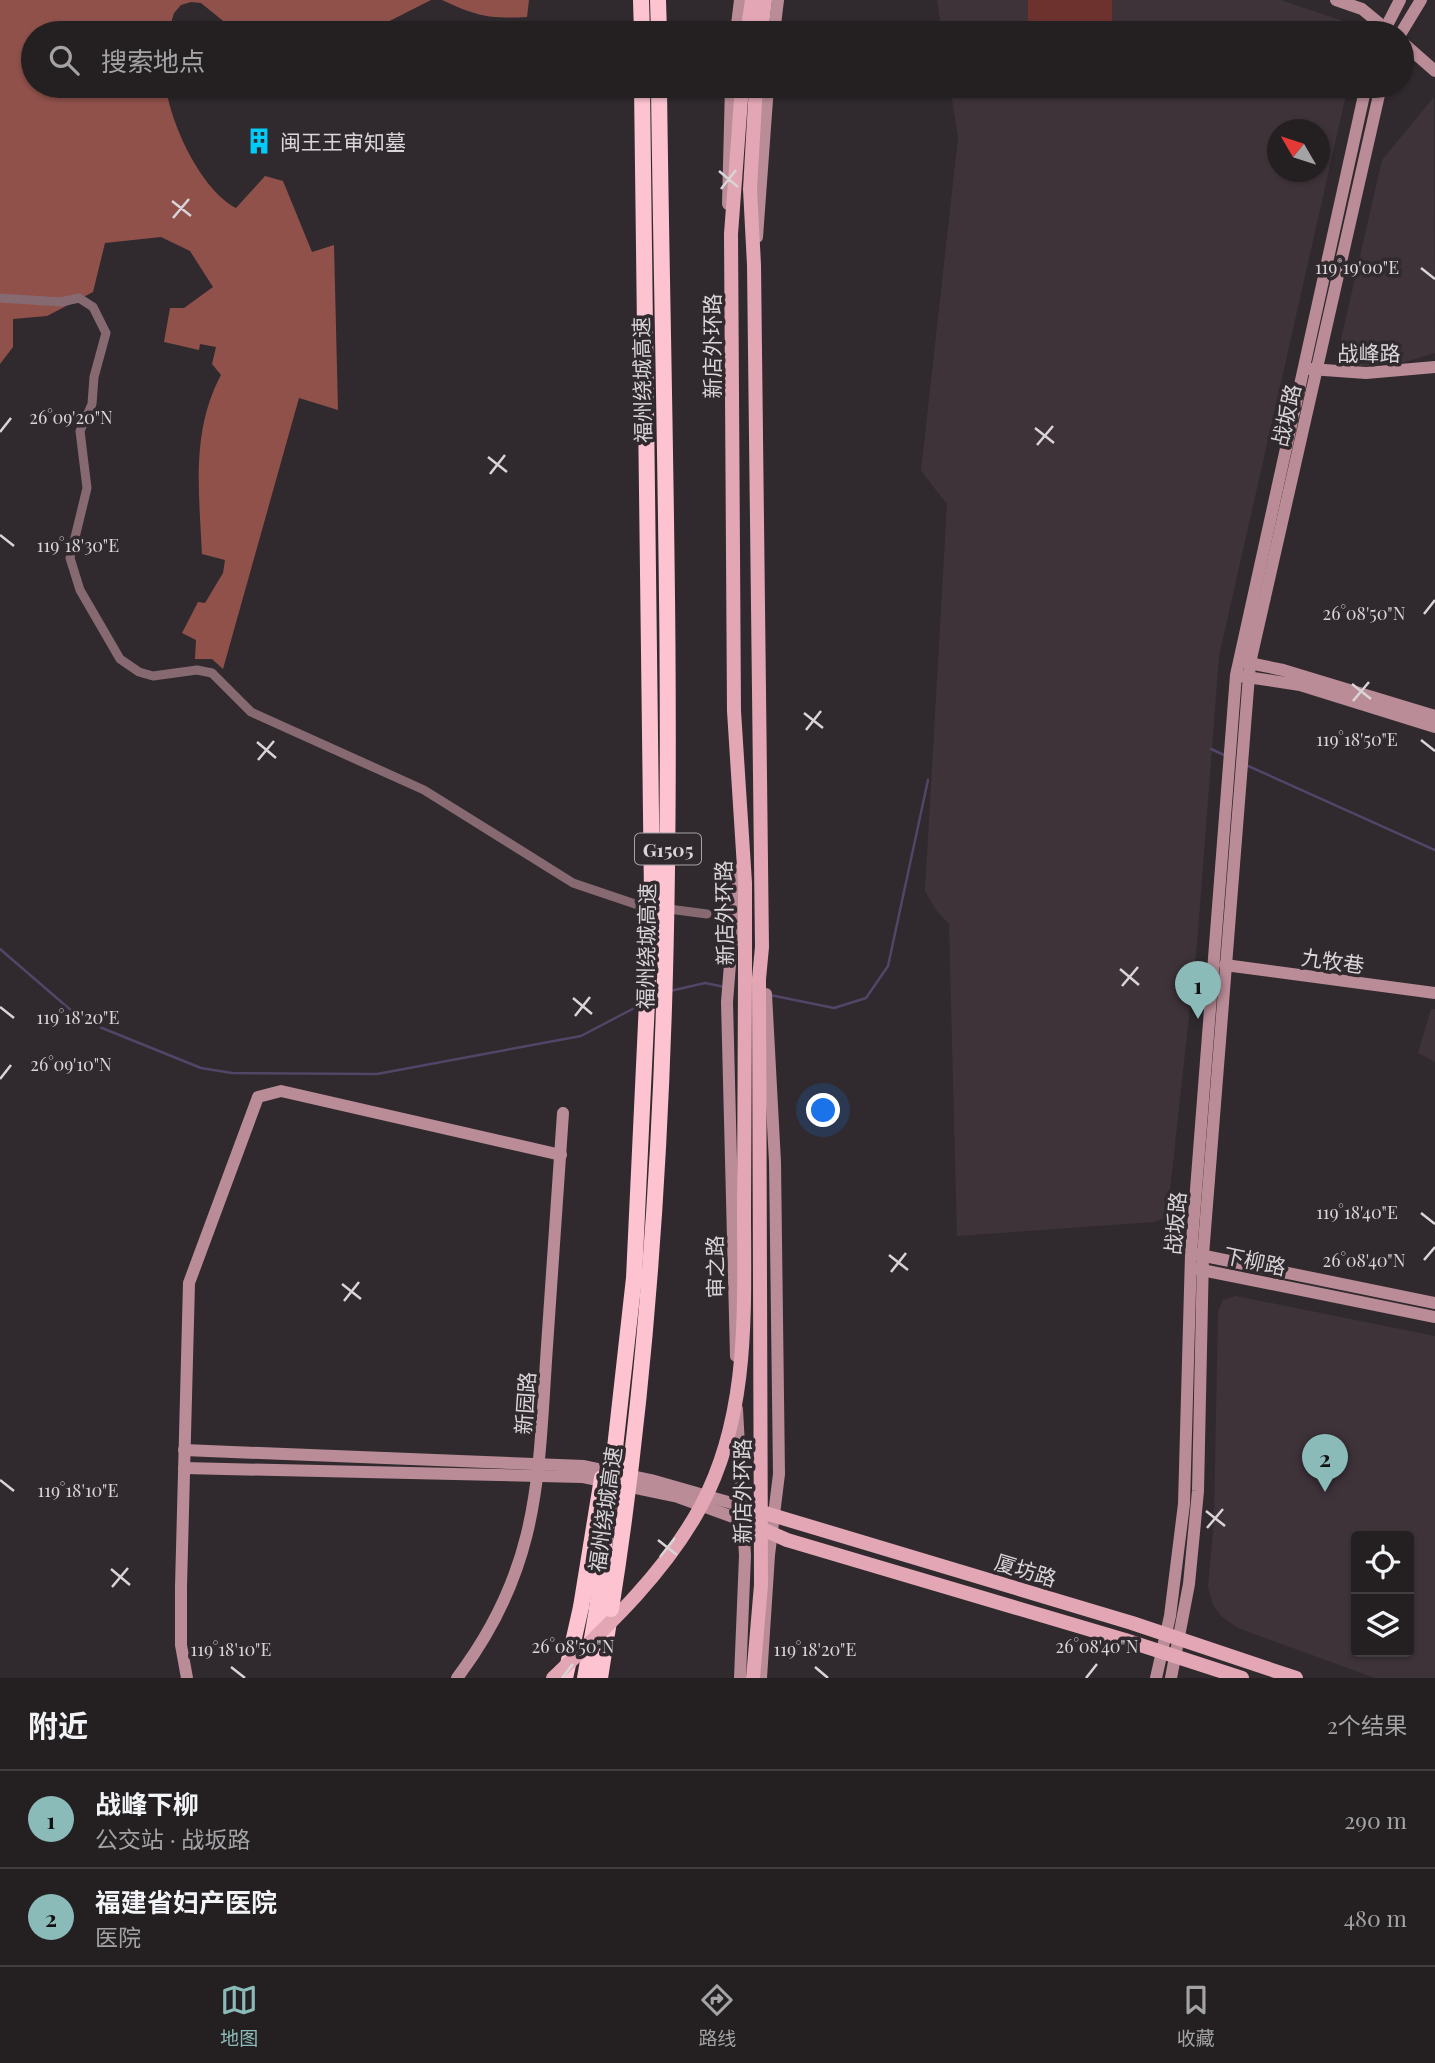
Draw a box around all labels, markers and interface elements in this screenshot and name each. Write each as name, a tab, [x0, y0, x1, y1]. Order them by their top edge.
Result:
search box	[21, 21, 1414, 98]
icon: search	[45, 41, 83, 79]
text: 搜索地点	[101, 43, 205, 78]
north arrow	[1267, 119, 1330, 182]
building icon: 闽王王审知墓	[244, 126, 274, 156]
place label: 闽王王审知墓	[280, 127, 406, 155]
text: 119°19'00"E	[1315, 255, 1399, 279]
street label: 新店外环路	[697, 294, 725, 399]
street label: 福州绕城高速	[626, 317, 656, 443]
street label: 战峰路	[1338, 338, 1401, 366]
street label: 战坂路	[1264, 381, 1306, 449]
text: 26°09'20"N	[29, 405, 113, 429]
text: 119°18'30"E	[37, 533, 119, 557]
text: 26°08'50"N	[1323, 601, 1406, 625]
text: 119°18'50"E	[1316, 727, 1398, 751]
road number: G1505	[635, 834, 701, 864]
street label: 新店外环路	[708, 860, 738, 966]
street label: 福州绕城高速	[630, 883, 660, 1009]
street label: 九牧巷	[1300, 942, 1366, 978]
pin: 1	[1175, 961, 1221, 1019]
text: 119°18'20"E	[37, 1005, 119, 1029]
text: 26°09'10"N	[30, 1052, 112, 1076]
your location	[806, 1093, 840, 1127]
street label: 战坂路	[1157, 1190, 1191, 1256]
text: 119°18'40"E	[1316, 1200, 1398, 1224]
street label: 审之路	[699, 1235, 729, 1299]
street label: 下柳路	[1221, 1240, 1289, 1280]
text: 26°08'40"N	[1323, 1248, 1406, 1272]
street label: 新园路	[508, 1371, 540, 1435]
pin: 2	[1302, 1434, 1348, 1492]
street label: 新店外环路	[727, 1439, 755, 1544]
street label: 福州绕城高速	[581, 1445, 627, 1573]
text: 119°18'10"E	[38, 1478, 118, 1502]
map controls	[1351, 1531, 1414, 1657]
button: locate	[1351, 1531, 1414, 1594]
street label: 厦坊路	[992, 1546, 1060, 1592]
button: layers	[1351, 1594, 1414, 1657]
text: 26°08'50"N	[532, 1634, 615, 1658]
text: 26°08'40"N	[1056, 1634, 1139, 1658]
text: 119°18'10"E	[191, 1637, 271, 1661]
text: 119°18'20"E	[774, 1637, 856, 1661]
text: 附近	[28, 1705, 88, 1745]
text: 2个结果	[1327, 1709, 1407, 1740]
text: 战峰下柳	[95, 1786, 199, 1821]
text: 1	[47, 1804, 55, 1835]
text: 290 m	[1344, 1804, 1407, 1835]
text: 公交站 · 战坂路	[95, 1823, 251, 1854]
text: 福建省妇产医院	[95, 1884, 277, 1919]
text: 2	[45, 1902, 57, 1933]
text: 480 m	[1344, 1902, 1407, 1933]
text: 医院	[95, 1921, 141, 1952]
tab: 地图	[220, 1981, 258, 2050]
tab: 路线	[698, 1981, 737, 2050]
tab: 收藏	[1177, 1981, 1215, 2050]

